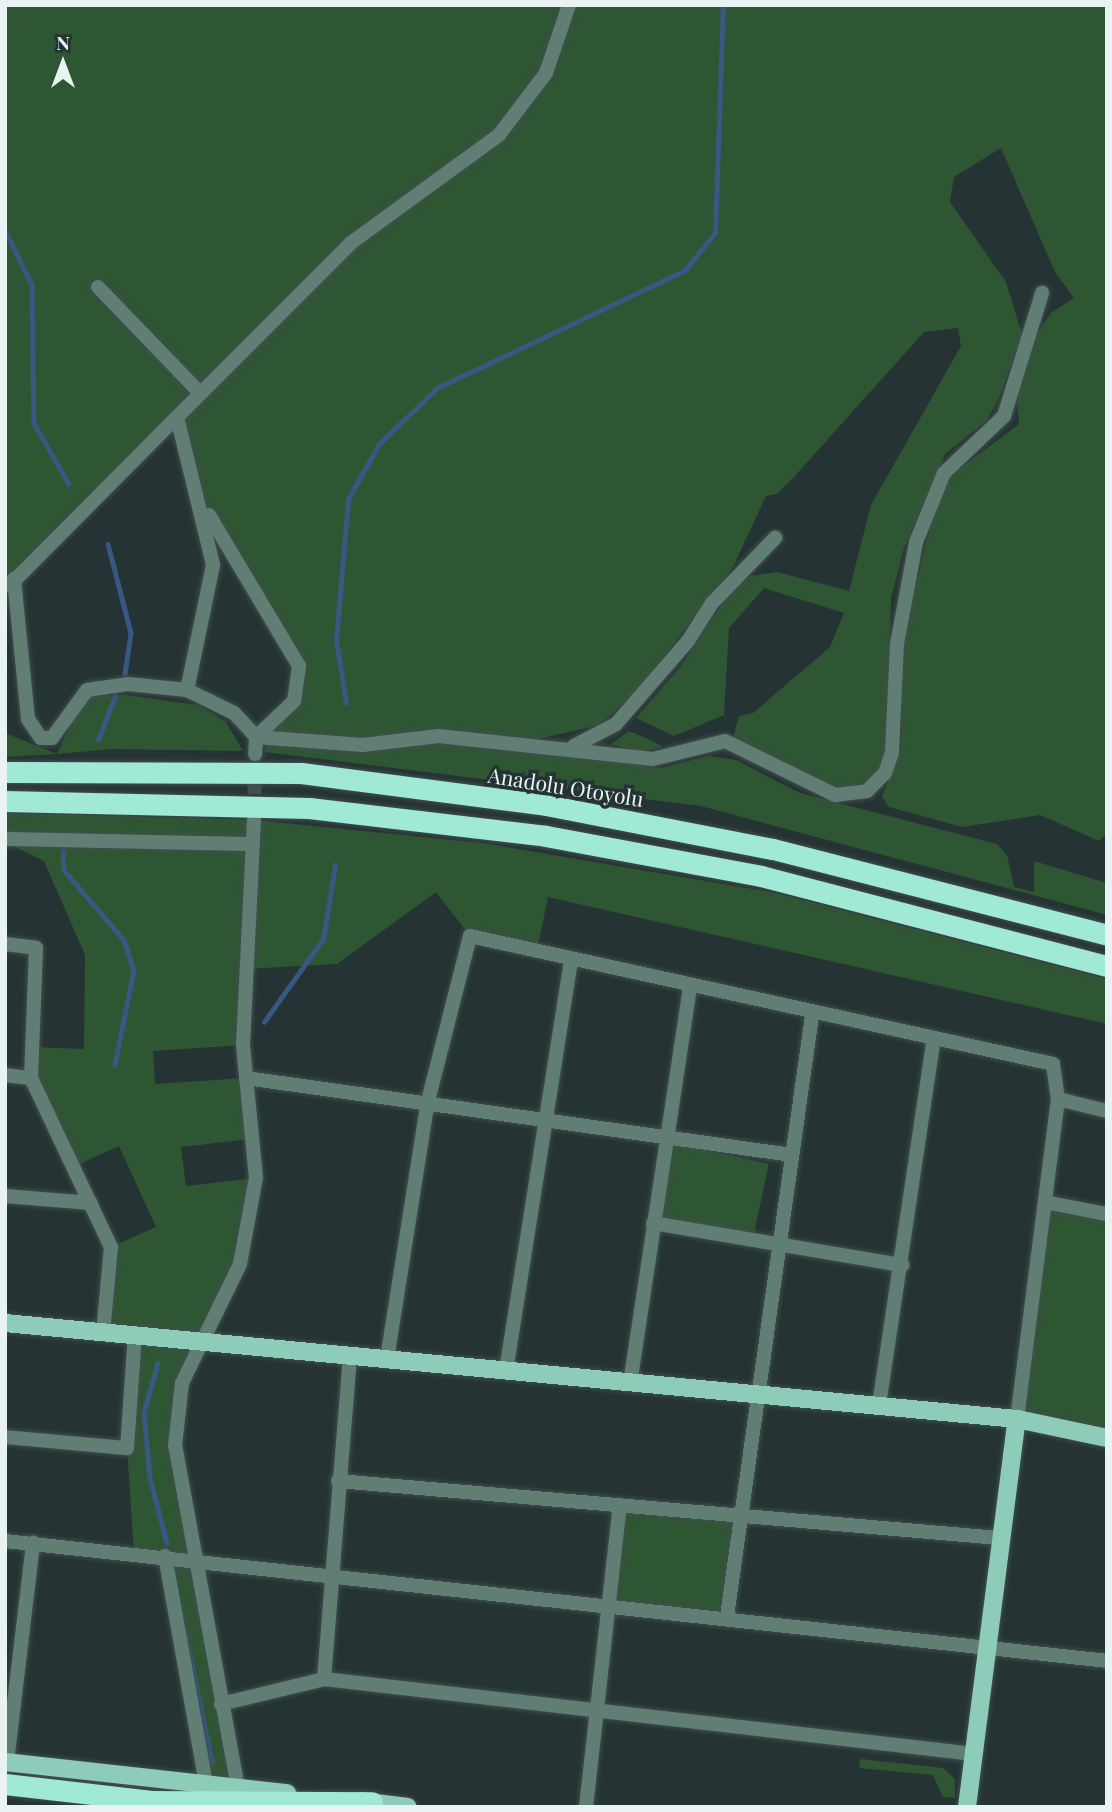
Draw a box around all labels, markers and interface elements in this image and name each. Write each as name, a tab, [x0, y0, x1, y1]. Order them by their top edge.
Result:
north arrow	[28, 28, 98, 98]
text: N	[56, 29, 70, 55]
street label: Anadolu Otoyolu	[486, 761, 646, 811]

